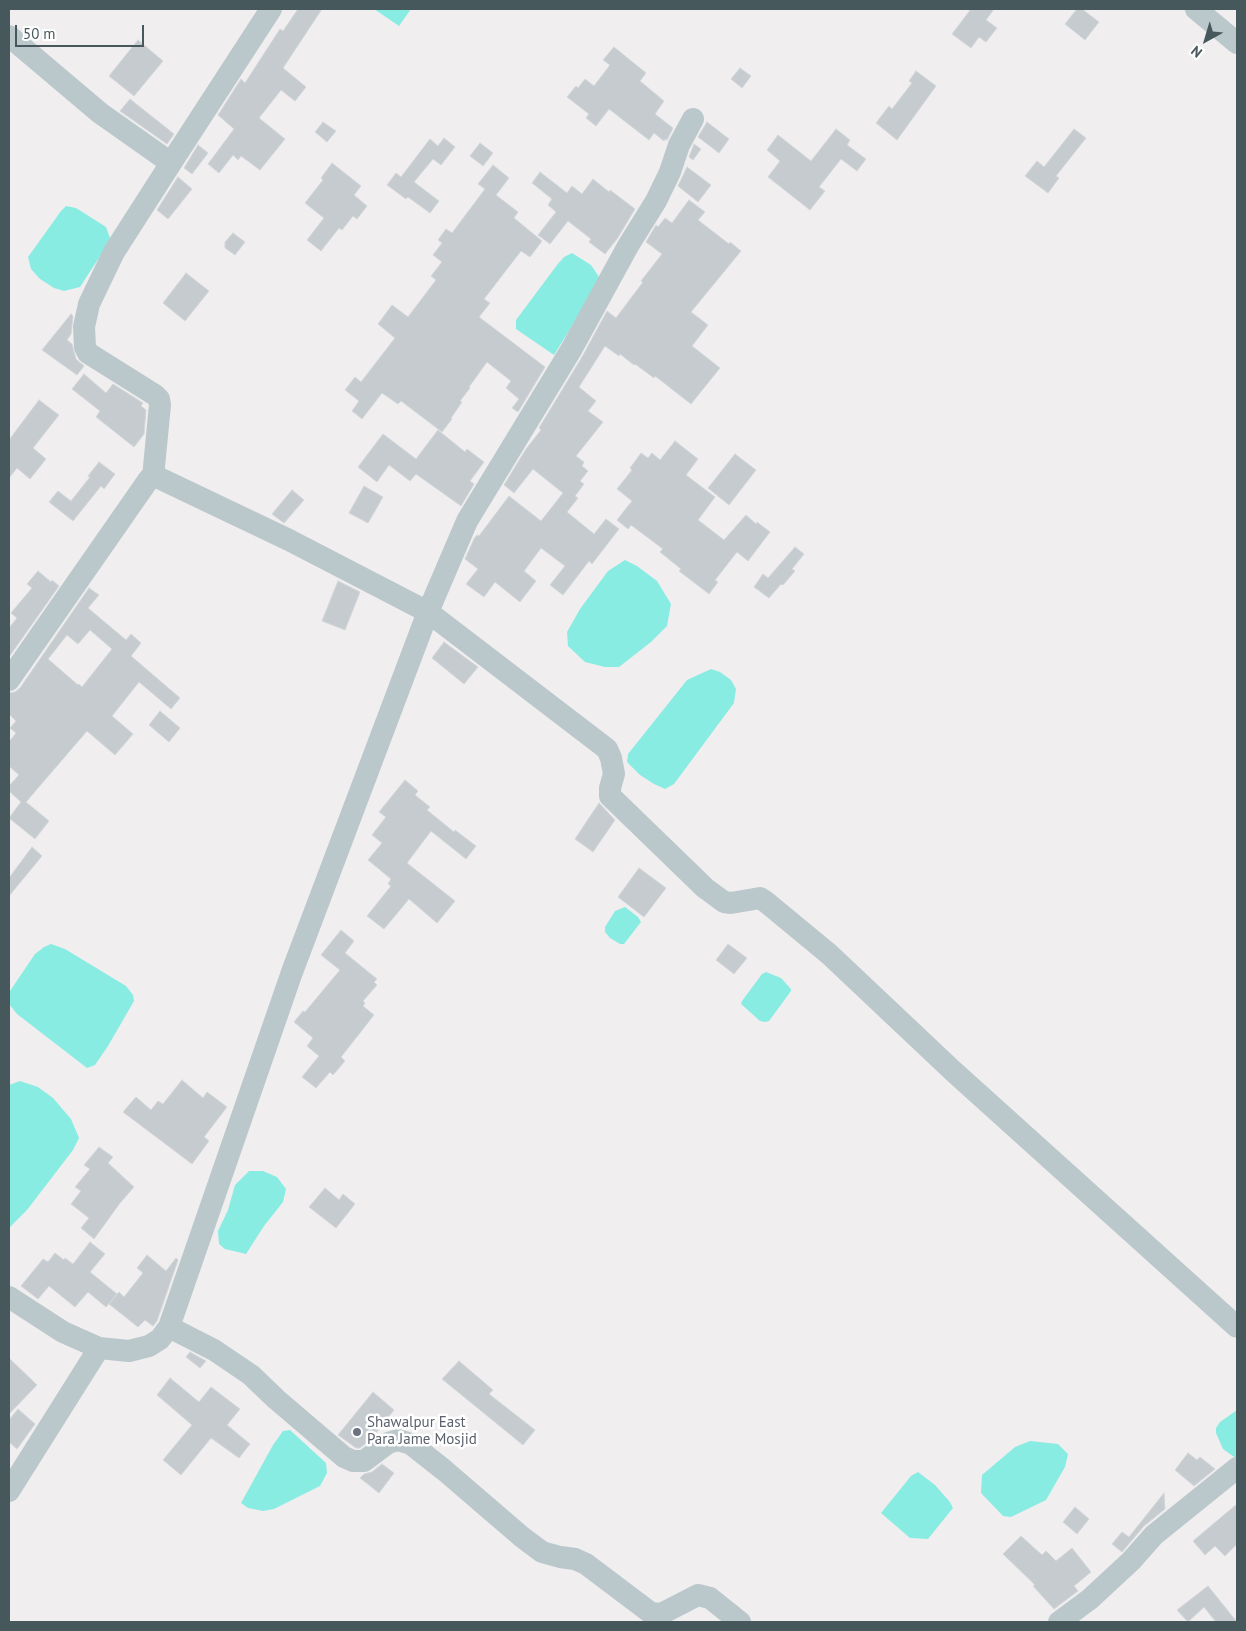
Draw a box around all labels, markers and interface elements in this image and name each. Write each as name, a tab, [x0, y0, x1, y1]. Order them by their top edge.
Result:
scale bar	[18, 15, 146, 47]
north arrow	[1181, 15, 1231, 65]
text: 50 m	[23, 24, 56, 43]
text: N	[1187, 42, 1206, 62]
place label: Shawalpur East Para Jame Mosjid	[367, 1414, 477, 1449]
marker: Shawalpur East Para Jame Mosjid	[351, 1426, 363, 1438]

